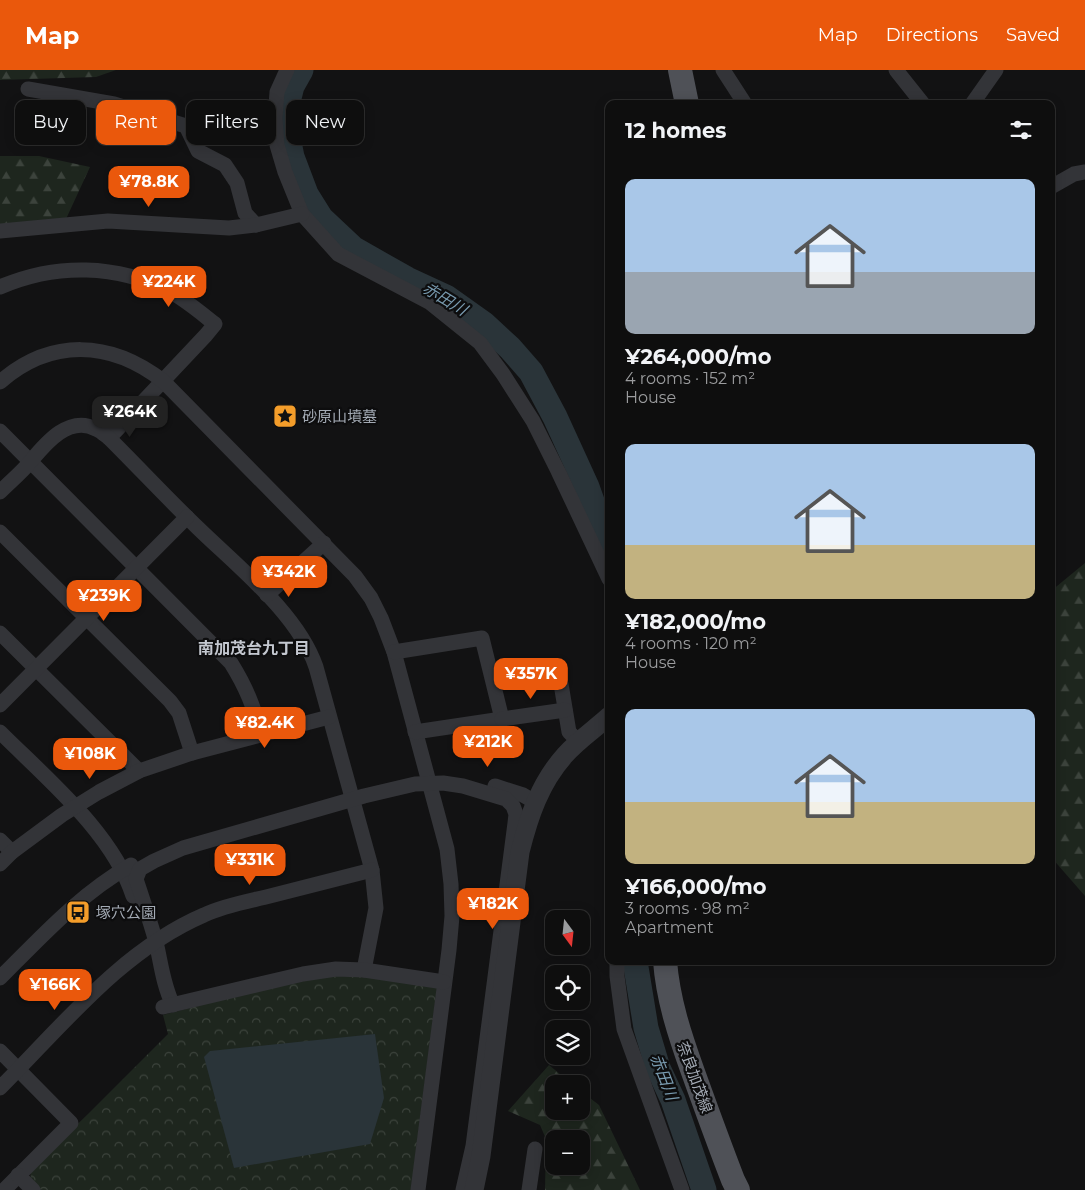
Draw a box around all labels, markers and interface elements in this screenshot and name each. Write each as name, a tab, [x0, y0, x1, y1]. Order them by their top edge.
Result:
text: Map	[25, 21, 79, 50]
text: Map	[818, 24, 858, 46]
text: Directions	[886, 24, 978, 46]
text: Saved	[1006, 24, 1060, 46]
chip: Buy	[15, 100, 86, 145]
chip: Rent	[96, 100, 176, 145]
chip: Filters	[186, 100, 276, 145]
chip: New	[286, 100, 364, 145]
icon: filters	[1007, 116, 1035, 144]
text: 12 homes	[625, 118, 726, 143]
pin: ¥78.8K	[108, 166, 190, 208]
text: ¥78.8K	[119, 172, 179, 191]
icon: home	[785, 211, 875, 301]
pin: ¥224K	[134, 266, 204, 308]
text: ¥224K	[142, 272, 196, 291]
water label: 赤田川	[420, 278, 472, 321]
text: ¥264,000/mo	[625, 344, 771, 369]
text: 4 rooms · 152 m²	[625, 369, 755, 388]
text: House	[625, 388, 676, 407]
pin: ¥264K	[95, 396, 165, 438]
text: ¥264K	[103, 402, 157, 421]
place icon: 砂原山墳墓	[272, 403, 298, 429]
place label: 砂原山墳墓	[302, 407, 377, 426]
icon: home	[785, 476, 875, 566]
pin: ¥342K	[254, 556, 324, 598]
text: ¥342K	[262, 562, 316, 581]
pin: ¥239K	[69, 580, 139, 622]
text: ¥239K	[78, 586, 130, 605]
text: ¥182,000/mo	[625, 609, 766, 634]
text: 4 rooms · 120 m²	[625, 634, 757, 653]
district label: 南加茂台九丁目	[198, 639, 310, 658]
text: House	[625, 653, 676, 672]
pin: ¥357K	[496, 658, 566, 700]
text: ¥357K	[505, 664, 557, 683]
pin: ¥82.4K	[224, 706, 306, 749]
text: ¥82.4K	[236, 713, 294, 732]
pin: ¥212K	[453, 726, 523, 768]
text: ¥212K	[464, 732, 512, 751]
pin: ¥108K	[55, 738, 125, 780]
icon: home	[785, 741, 875, 831]
text: ¥108K	[64, 744, 116, 763]
pin: ¥331K	[215, 844, 285, 886]
text: ¥331K	[226, 850, 274, 869]
text: ¥166,000/mo	[625, 874, 767, 899]
pin: ¥182K	[458, 888, 528, 930]
text: ¥182K	[468, 894, 518, 913]
bus stop icon: 塚穴公園	[65, 899, 91, 925]
text: 3 rooms · 98 m²	[625, 899, 750, 918]
place label: 塚穴公園	[96, 903, 156, 922]
north arrow	[545, 910, 590, 955]
map controls	[545, 910, 590, 1175]
text: Apartment	[625, 918, 714, 937]
button: locate	[545, 965, 590, 1010]
pin: ¥166K	[20, 968, 90, 1011]
text: ¥166K	[30, 975, 80, 994]
button: layers	[545, 1020, 590, 1065]
street label: 奈良加茂線	[673, 1039, 717, 1115]
water label: 赤田川	[647, 1051, 682, 1105]
button: +	[545, 1075, 590, 1120]
button: −	[545, 1130, 590, 1175]

